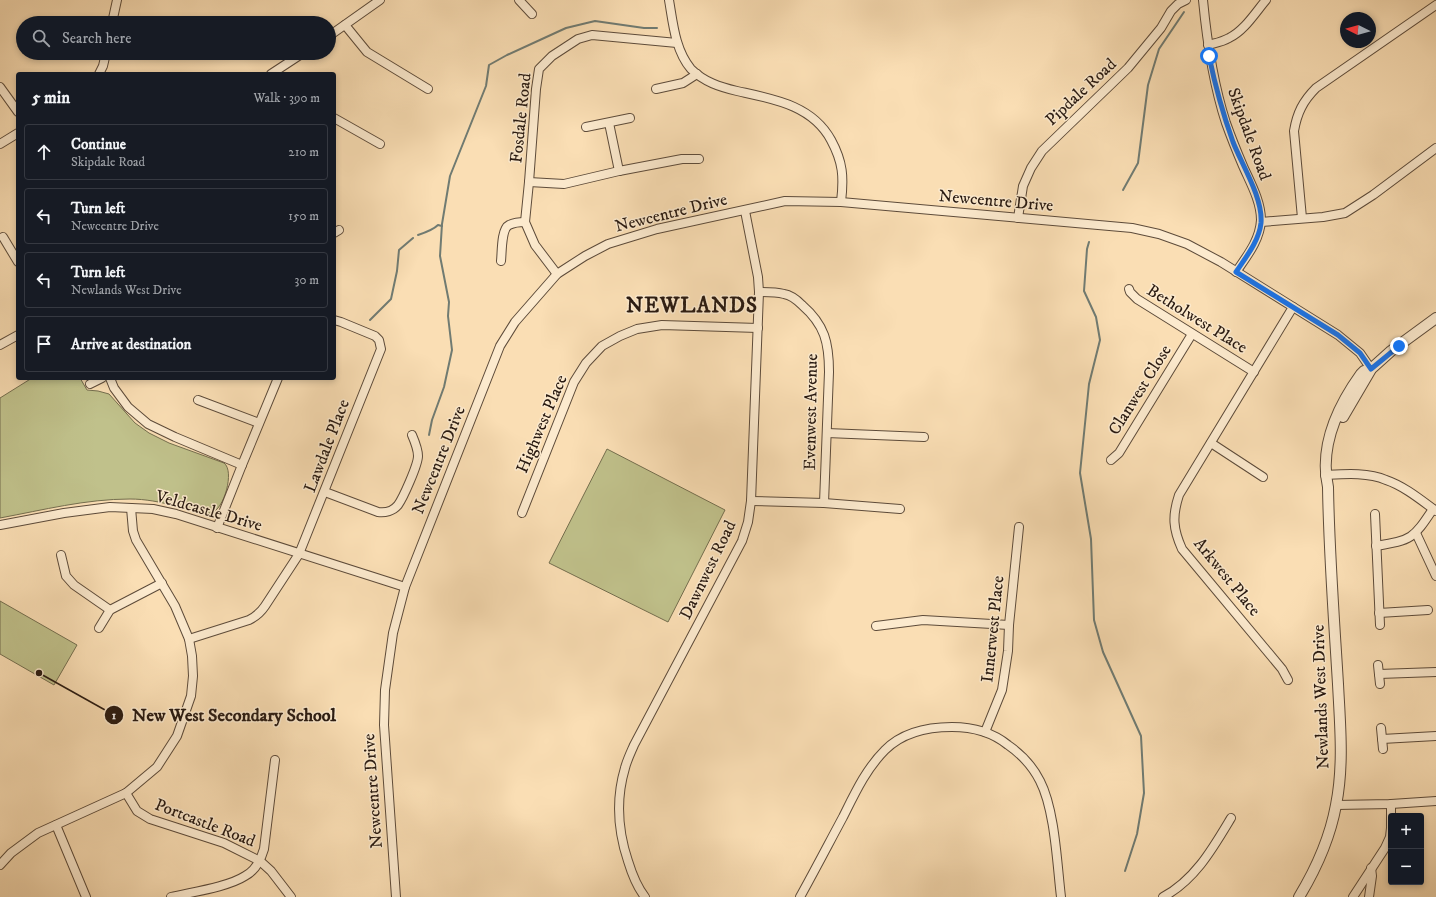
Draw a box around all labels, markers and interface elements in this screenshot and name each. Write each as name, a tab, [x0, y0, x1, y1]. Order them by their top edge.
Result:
north arrow	[1340, 12, 1376, 48]
search box	[16, 16, 336, 60]
icon: search	[30, 27, 52, 49]
text: Search here	[62, 29, 131, 48]
route start	[1200, 47, 1218, 65]
street label: Pipdale Road	[1041, 53, 1122, 131]
street label: Fosdale Road	[505, 71, 537, 164]
street label: Skipdale Road	[1222, 85, 1276, 184]
text: 5 min	[32, 87, 70, 109]
text: Walk · 390 m	[253, 90, 320, 106]
text: Continue	[71, 135, 126, 154]
icon: ahead	[33, 141, 55, 163]
text: 210 m	[288, 144, 319, 160]
text: Skipdale Road	[71, 154, 145, 170]
street label: Newcentre Drive	[938, 185, 1054, 217]
street label: Newcentre Drive	[613, 188, 729, 238]
text: Turn left	[71, 199, 125, 218]
icon: left	[33, 205, 55, 227]
text: 150 m	[288, 208, 319, 224]
text: Newcentre Drive	[71, 218, 159, 234]
text: Turn left	[71, 263, 125, 282]
icon: left	[33, 269, 55, 291]
text: 30 m	[295, 272, 319, 288]
street label: Betholwest Place	[1143, 279, 1251, 359]
text: Newlands West Drive	[71, 282, 182, 298]
district label: NEWLANDS	[626, 293, 758, 319]
icon: arrive	[33, 333, 55, 355]
text: Arrive at destination	[71, 335, 191, 354]
route end	[1390, 337, 1408, 355]
street label: Clanwest Close	[1104, 341, 1176, 439]
street label: Evenwest Avenue	[799, 353, 823, 471]
street label: Highwest Place	[511, 371, 573, 477]
street label: Lawdale Place	[299, 396, 355, 496]
street label: Newcentre Drive	[407, 403, 471, 517]
street label: Veldcastle Drive	[152, 485, 265, 537]
street label: Dawnwest Road	[675, 516, 742, 623]
street label: Arkwest Place	[1189, 533, 1265, 621]
street label: Innerwest Place	[976, 574, 1010, 684]
street label: Newlands West Drive	[1307, 624, 1335, 770]
callout: New West Secondary School	[104, 700, 344, 730]
text: New West Secondary School	[132, 705, 337, 727]
text: 1	[112, 708, 117, 723]
street label: Newcentre Drive	[358, 733, 388, 849]
street label: Portcastle Road	[152, 794, 259, 852]
map controls	[1388, 813, 1424, 885]
button: +	[1388, 813, 1424, 849]
button: −	[1388, 849, 1424, 885]

